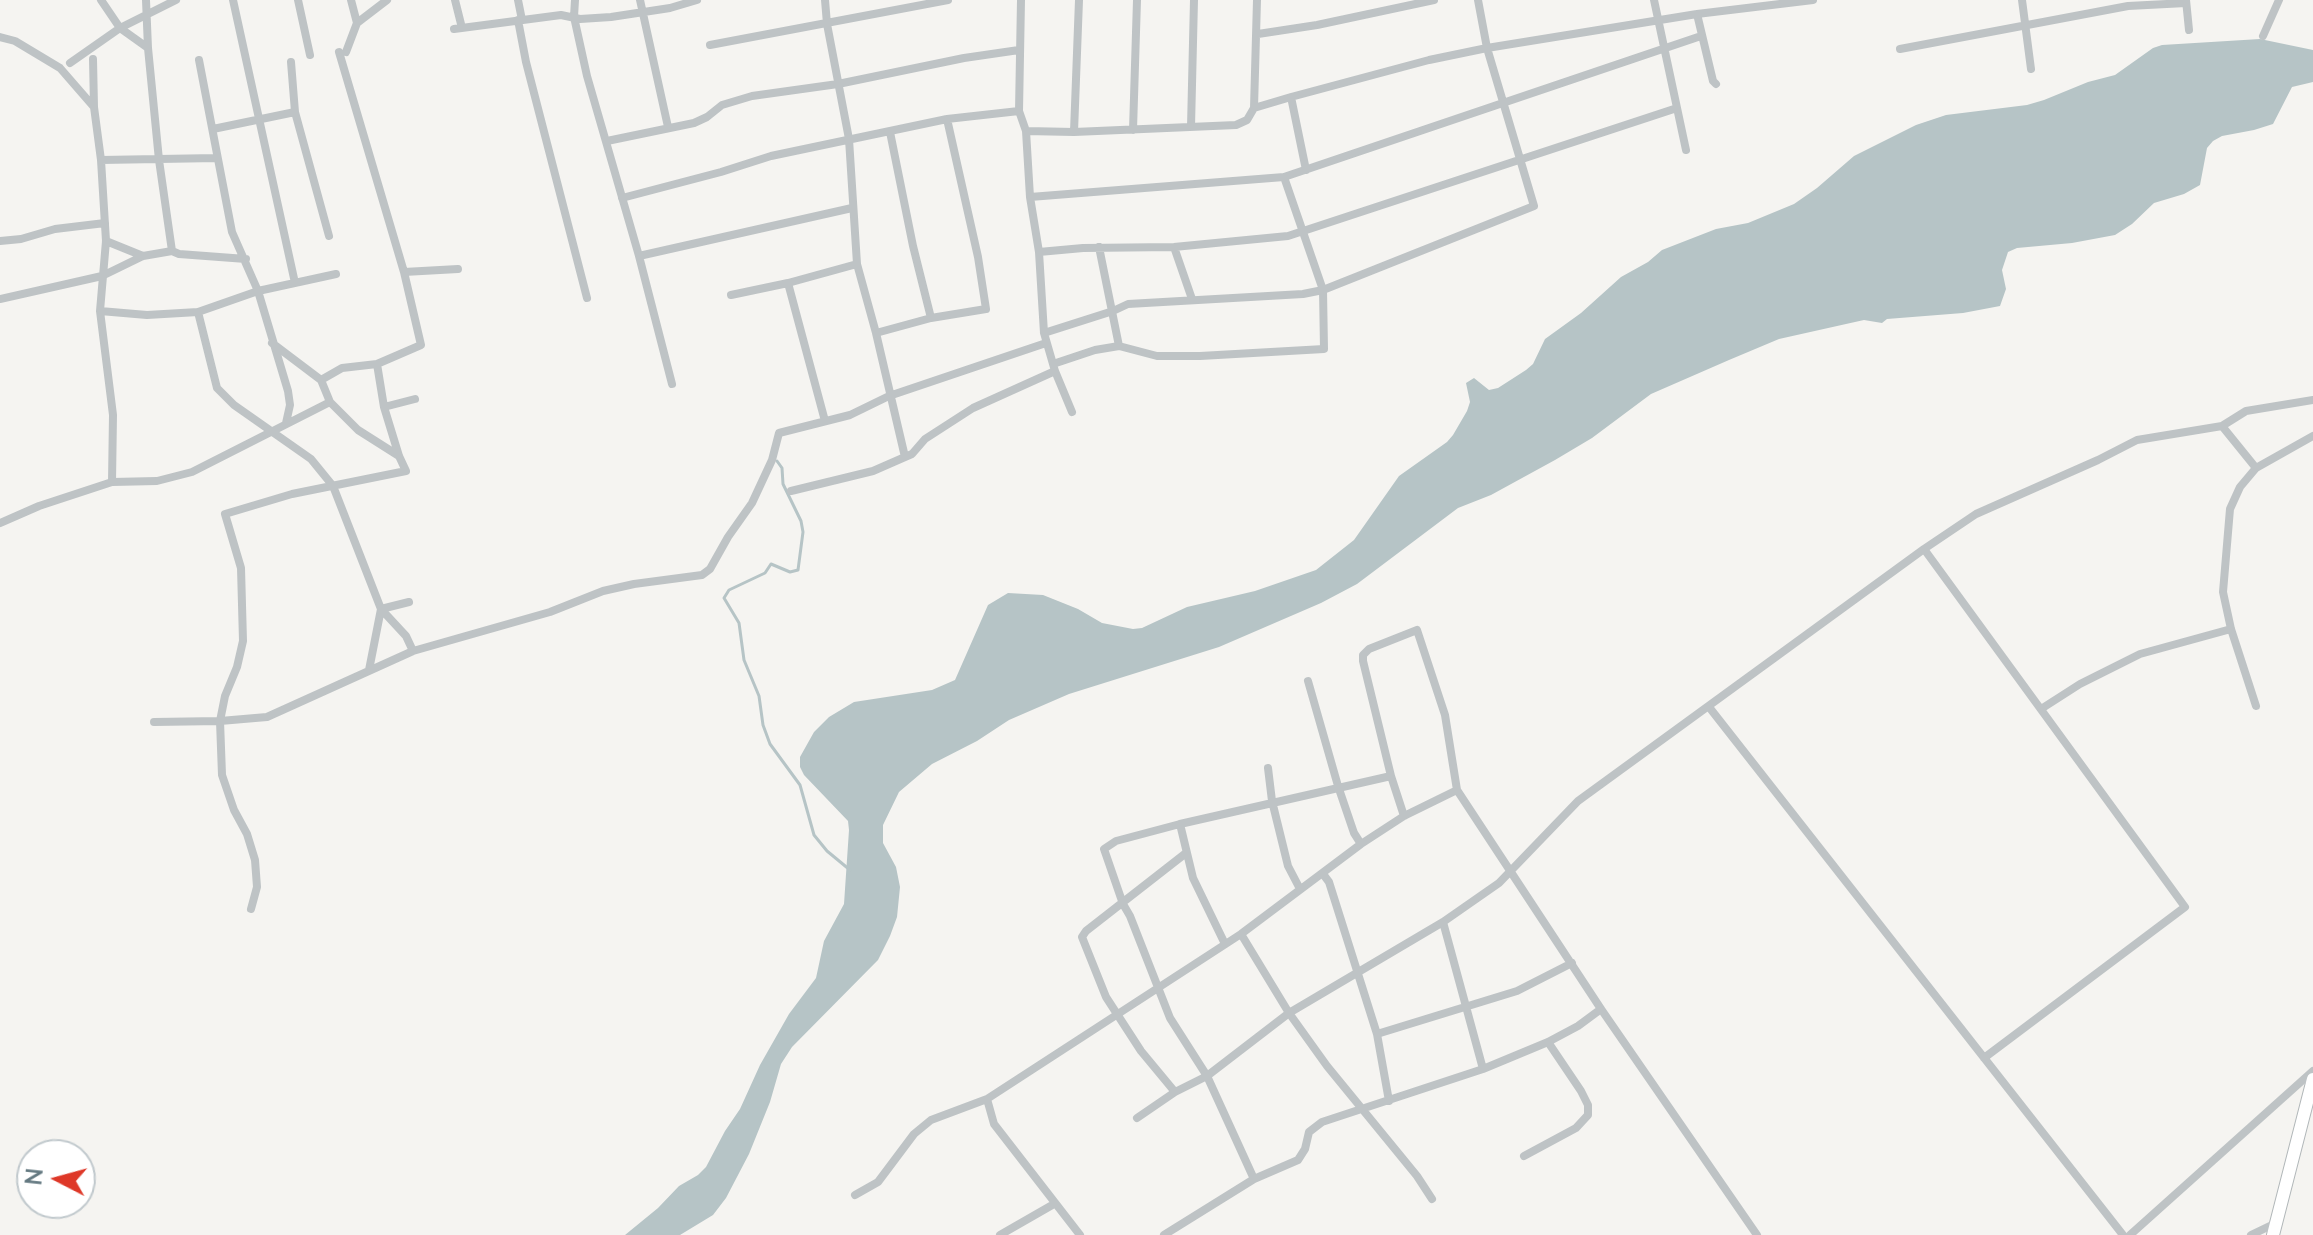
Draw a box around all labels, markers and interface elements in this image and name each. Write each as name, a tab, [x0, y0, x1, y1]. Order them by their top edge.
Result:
north arrow	[16, 1139, 96, 1219]
text: N	[19, 1167, 48, 1186]

